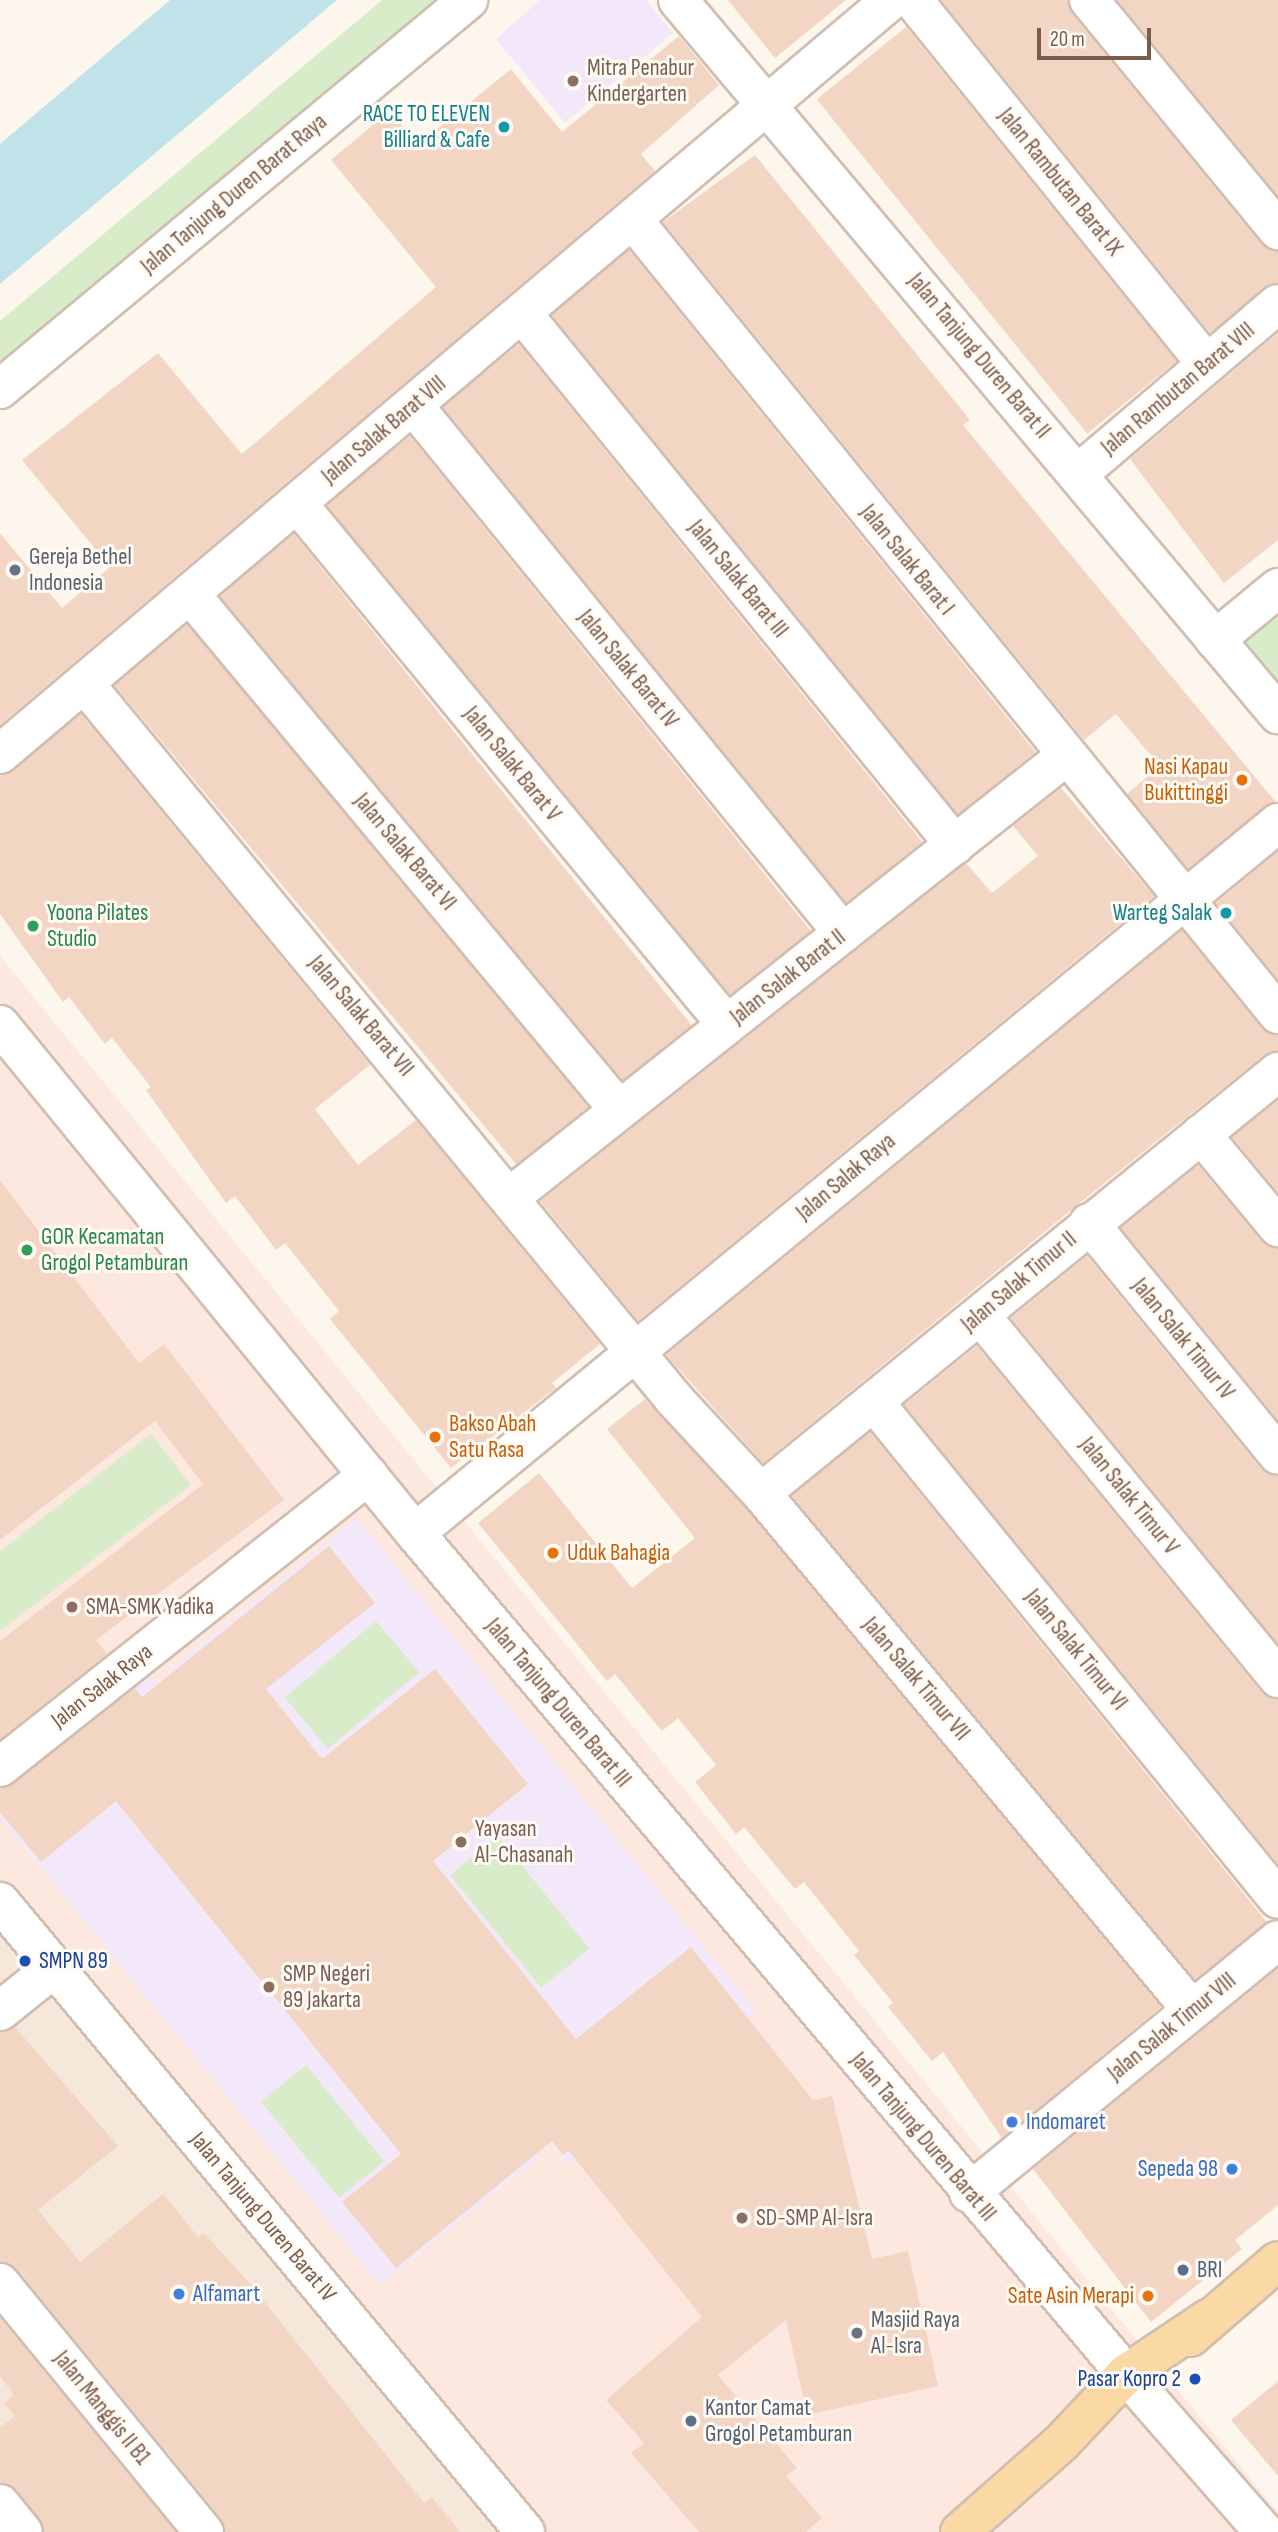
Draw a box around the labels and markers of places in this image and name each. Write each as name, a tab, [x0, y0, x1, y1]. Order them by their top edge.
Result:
place label: Mitra Penabur Kindergarten	[587, 54, 694, 108]
marker: Mitra Penabur Kindergarten	[565, 73, 581, 89]
place label: RACE TO ELEVEN Billiard & Cafe	[363, 100, 490, 154]
marker: RACE TO ELEVEN Billiard & Cafe	[496, 119, 512, 135]
place label: Gereja Bethel Indonesia	[29, 543, 132, 597]
marker: Gereja Bethel Indonesia	[7, 562, 23, 578]
place label: Nasi Kapau Bukittinggi	[1144, 753, 1228, 807]
marker: Nasi Kapau Bukittinggi	[1234, 772, 1250, 788]
place label: Yoona Pilates Studio	[47, 899, 148, 953]
place label: Warteg Salak	[1112, 899, 1212, 927]
marker: Warteg Salak	[1218, 905, 1234, 921]
marker: Yoona Pilates Studio	[25, 918, 41, 934]
place label: GOR Kecamatan Grogol Petamburan	[41, 1223, 188, 1277]
marker: GOR Kecamatan Grogol Petamburan	[19, 1242, 35, 1258]
place label: Bakso Abah Satu Rasa	[449, 1410, 536, 1464]
marker: Bakso Abah Satu Rasa	[427, 1429, 443, 1445]
place label: Uduk Bahagia	[567, 1539, 670, 1567]
marker: Uduk Bahagia	[545, 1545, 561, 1561]
place label: SMA-SMK Yadika	[86, 1593, 214, 1621]
marker: SMA-SMK Yadika	[64, 1599, 80, 1615]
place label: Yayasan Al-Chasanah	[475, 1815, 573, 1869]
marker: Yayasan Al-Chasanah	[453, 1834, 469, 1850]
place label: SMPN 89	[39, 1947, 108, 1975]
marker: SMPN 89	[17, 1953, 33, 1969]
place label: SMP Negeri 89 Jakarta	[283, 1960, 370, 2014]
marker: SMP Negeri 89 Jakarta	[261, 1979, 277, 1995]
place label: Indomaret	[1026, 2108, 1106, 2136]
marker: Indomaret	[1004, 2114, 1020, 2130]
place label: Sepeda 98	[1138, 2155, 1218, 2183]
marker: Sepeda 98	[1224, 2161, 1240, 2177]
place label: SD-SMP Al-Isra	[756, 2204, 873, 2232]
marker: SD-SMP Al-Isra	[734, 2210, 750, 2226]
place label: BRI	[1197, 2256, 1223, 2284]
marker: BRI	[1175, 2262, 1191, 2278]
place label: Alfamart	[193, 2280, 260, 2308]
place label: Sate Asin Merapi	[1008, 2282, 1134, 2310]
marker: Alfamart	[171, 2286, 187, 2302]
marker: Sate Asin Merapi	[1140, 2288, 1156, 2304]
place label: Masjid Raya Al-Isra	[871, 2306, 960, 2360]
marker: Masjid Raya Al-Isra	[849, 2325, 865, 2341]
place label: Pasar Kopro 2	[1077, 2365, 1181, 2393]
marker: Pasar Kopro 2	[1187, 2371, 1203, 2387]
place label: Kantor Camat Grogol Petamburan	[705, 2394, 852, 2448]
marker: Kantor Camat Grogol Petamburan	[683, 2413, 699, 2429]

